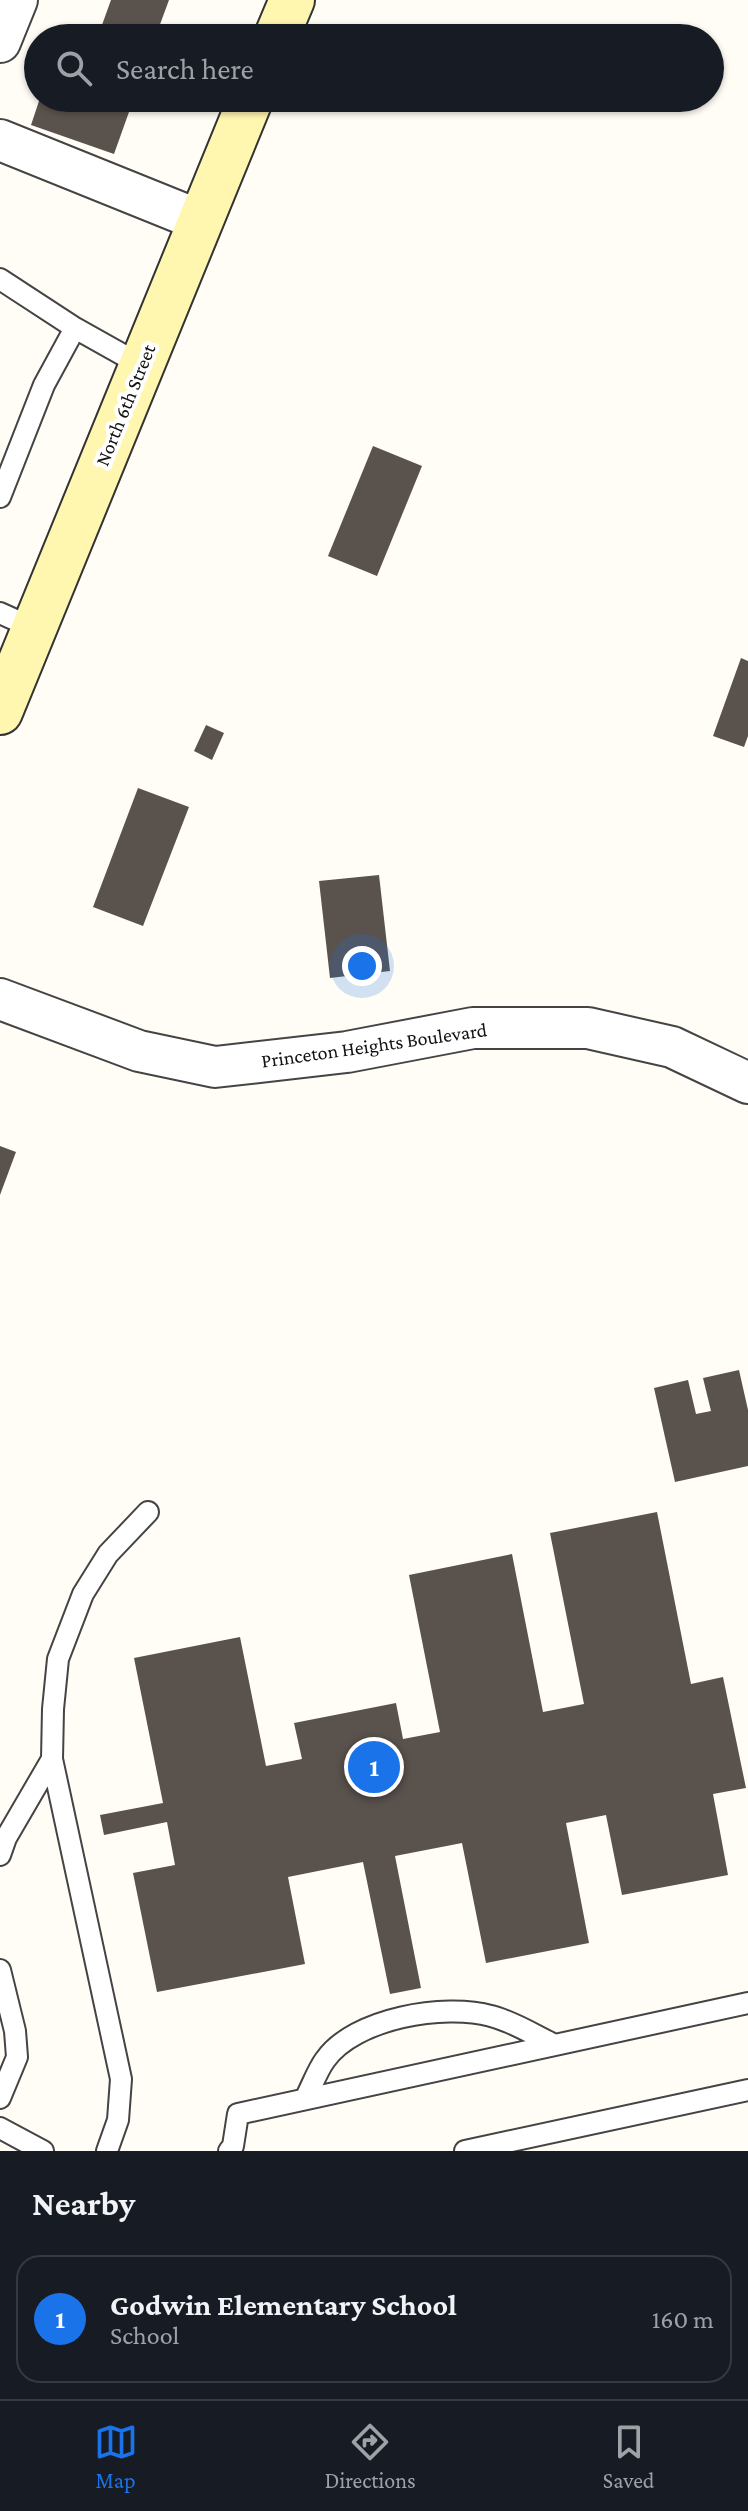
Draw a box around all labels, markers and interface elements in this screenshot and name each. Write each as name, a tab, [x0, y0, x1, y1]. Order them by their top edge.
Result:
search box	[24, 24, 724, 112]
icon: search	[52, 46, 96, 90]
text: Search here	[116, 52, 254, 85]
street label: North 6th Street	[91, 341, 160, 469]
your location	[342, 946, 382, 986]
street label: Princeton Heights Boulevard	[260, 1018, 489, 1073]
pin: 1	[348, 1737, 400, 1797]
text: Nearby	[32, 2185, 135, 2222]
text: Godwin Elementary School	[110, 2288, 457, 2321]
text: 1	[55, 2305, 65, 2334]
text: 160 m	[652, 2305, 714, 2334]
text: School	[110, 2321, 179, 2350]
tab: Map	[94, 2420, 138, 2493]
tab: Directions	[325, 2420, 416, 2493]
tab: Saved	[603, 2420, 654, 2493]

